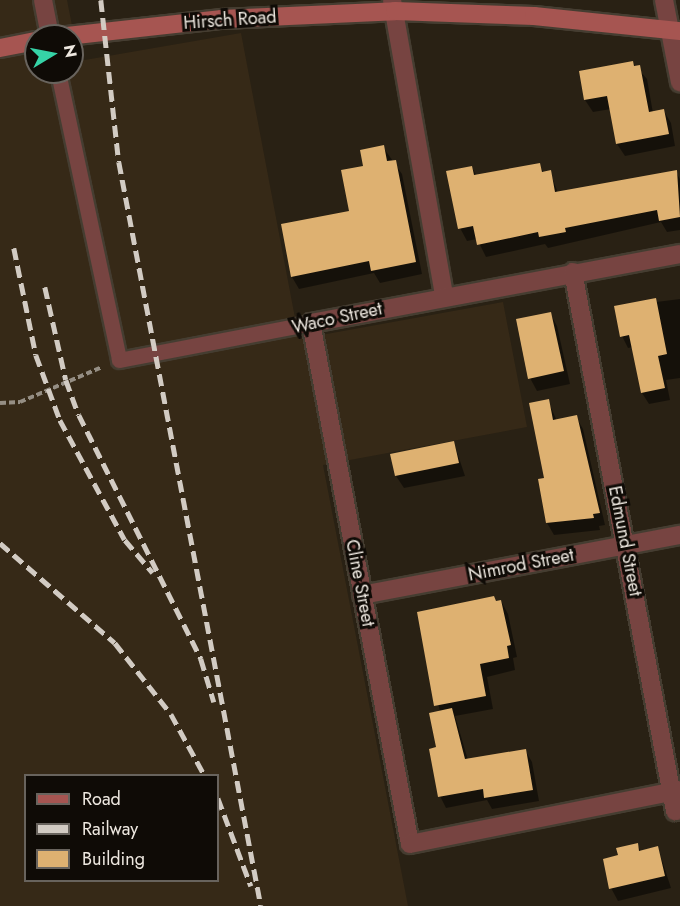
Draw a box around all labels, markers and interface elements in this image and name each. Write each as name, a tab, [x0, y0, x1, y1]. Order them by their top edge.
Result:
street label: Hirsch Road	[183, 6, 277, 34]
north arrow	[24, 24, 84, 84]
text: N	[58, 43, 83, 59]
street label: Waco Street	[290, 298, 384, 338]
street label: Edmund Street	[604, 484, 646, 598]
street label: Cline Street	[341, 538, 379, 628]
street label: Nimrod Street	[466, 544, 576, 586]
legend	[24, 774, 219, 882]
text: Road	[82, 786, 121, 812]
text: Railway	[82, 816, 138, 842]
text: Building	[82, 846, 145, 872]

